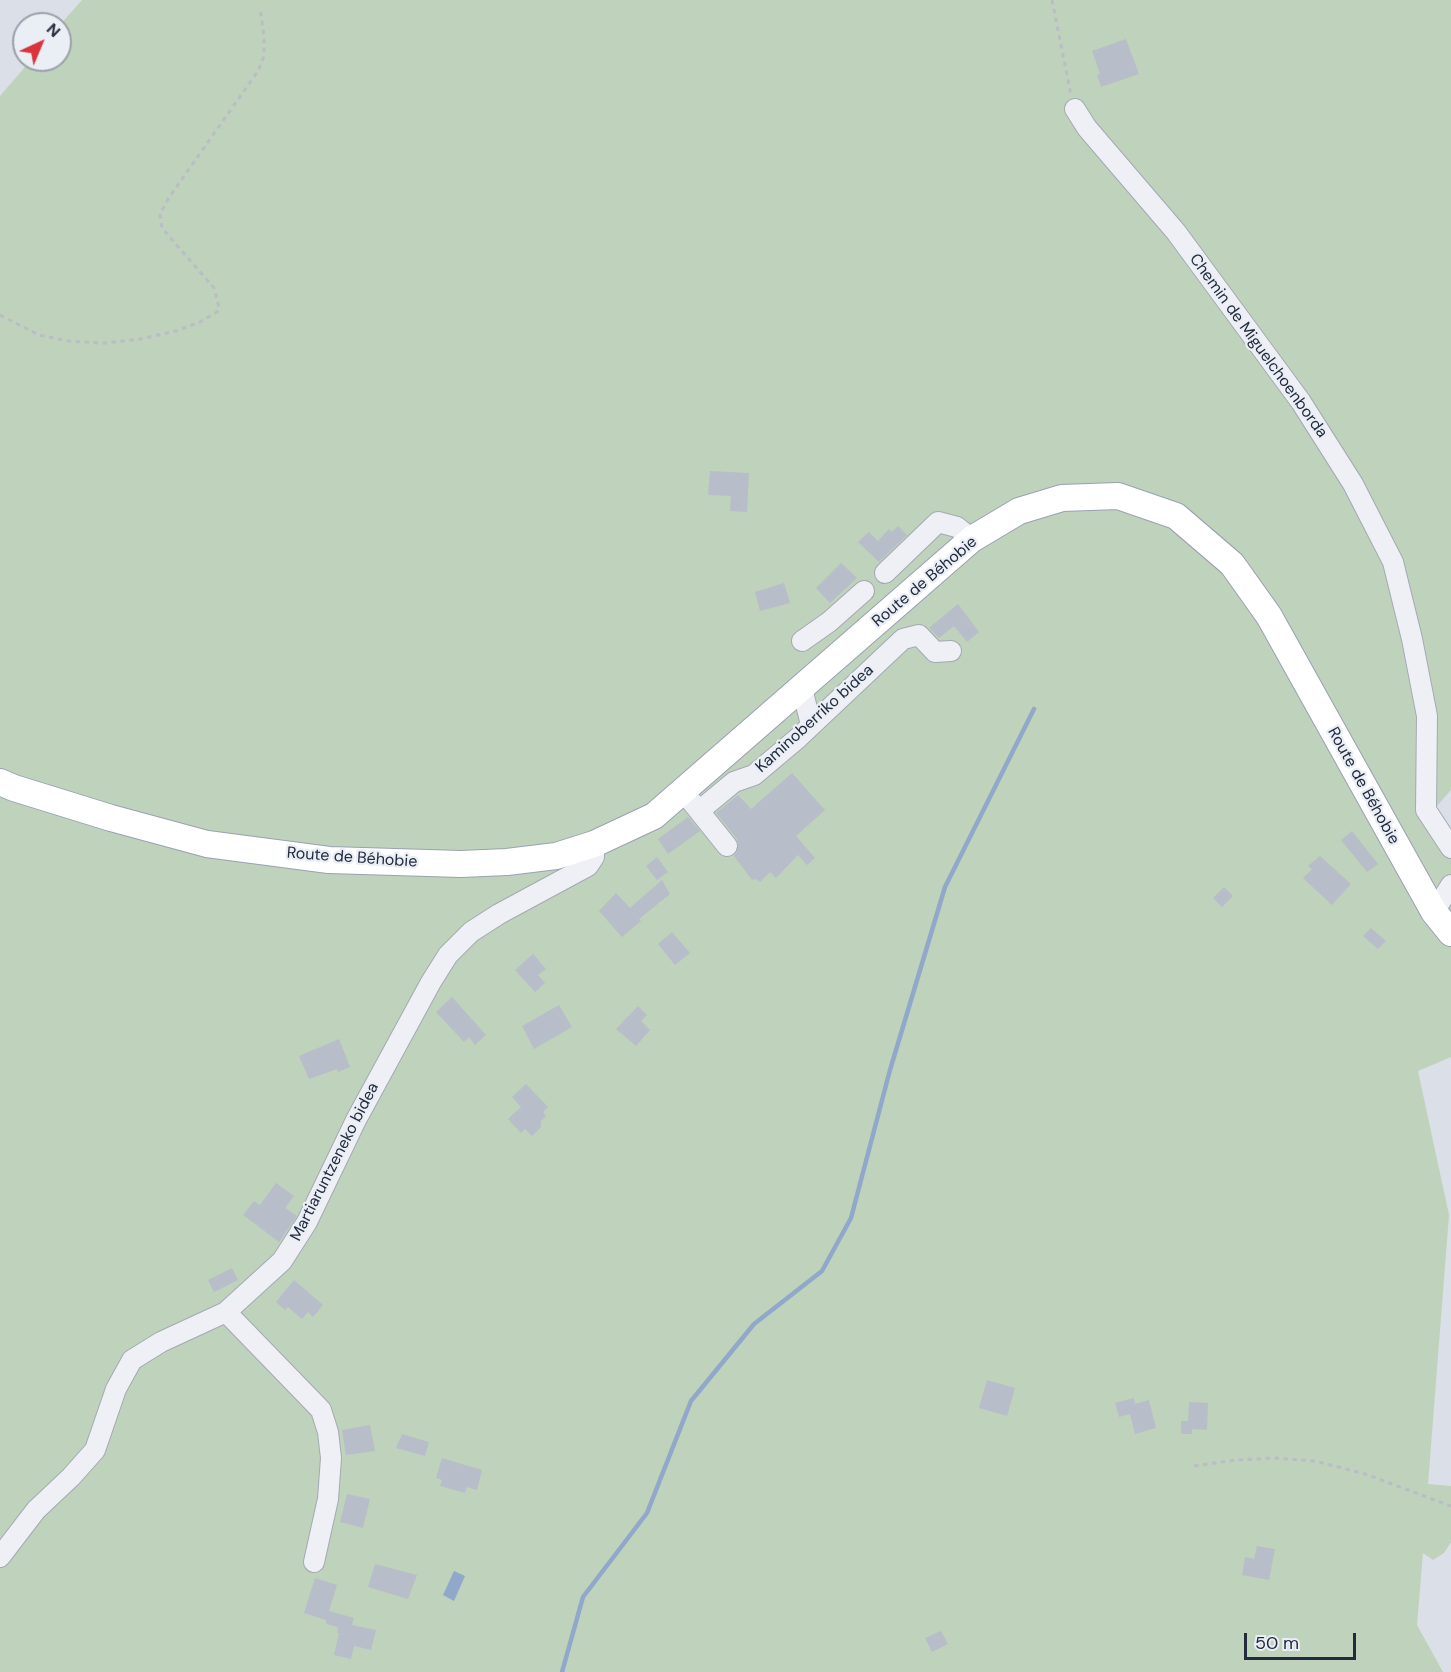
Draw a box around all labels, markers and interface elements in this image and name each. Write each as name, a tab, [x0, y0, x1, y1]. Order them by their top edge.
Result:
north arrow	[12, 12, 72, 72]
text: N	[42, 19, 65, 42]
street label: Chemin de Miguelchoenborda	[1185, 250, 1331, 442]
street label: Route de Béhobie	[869, 533, 981, 631]
street label: Kaminoberriko bidea	[752, 661, 878, 777]
street label: Route de Béhobie	[1323, 724, 1403, 848]
street label: Route de Béhobie	[286, 844, 418, 872]
street label: Martiaruntzeneko bidea	[287, 1080, 383, 1244]
scale bar	[1247, 1621, 1360, 1659]
text: 50 m	[1255, 1631, 1299, 1655]

